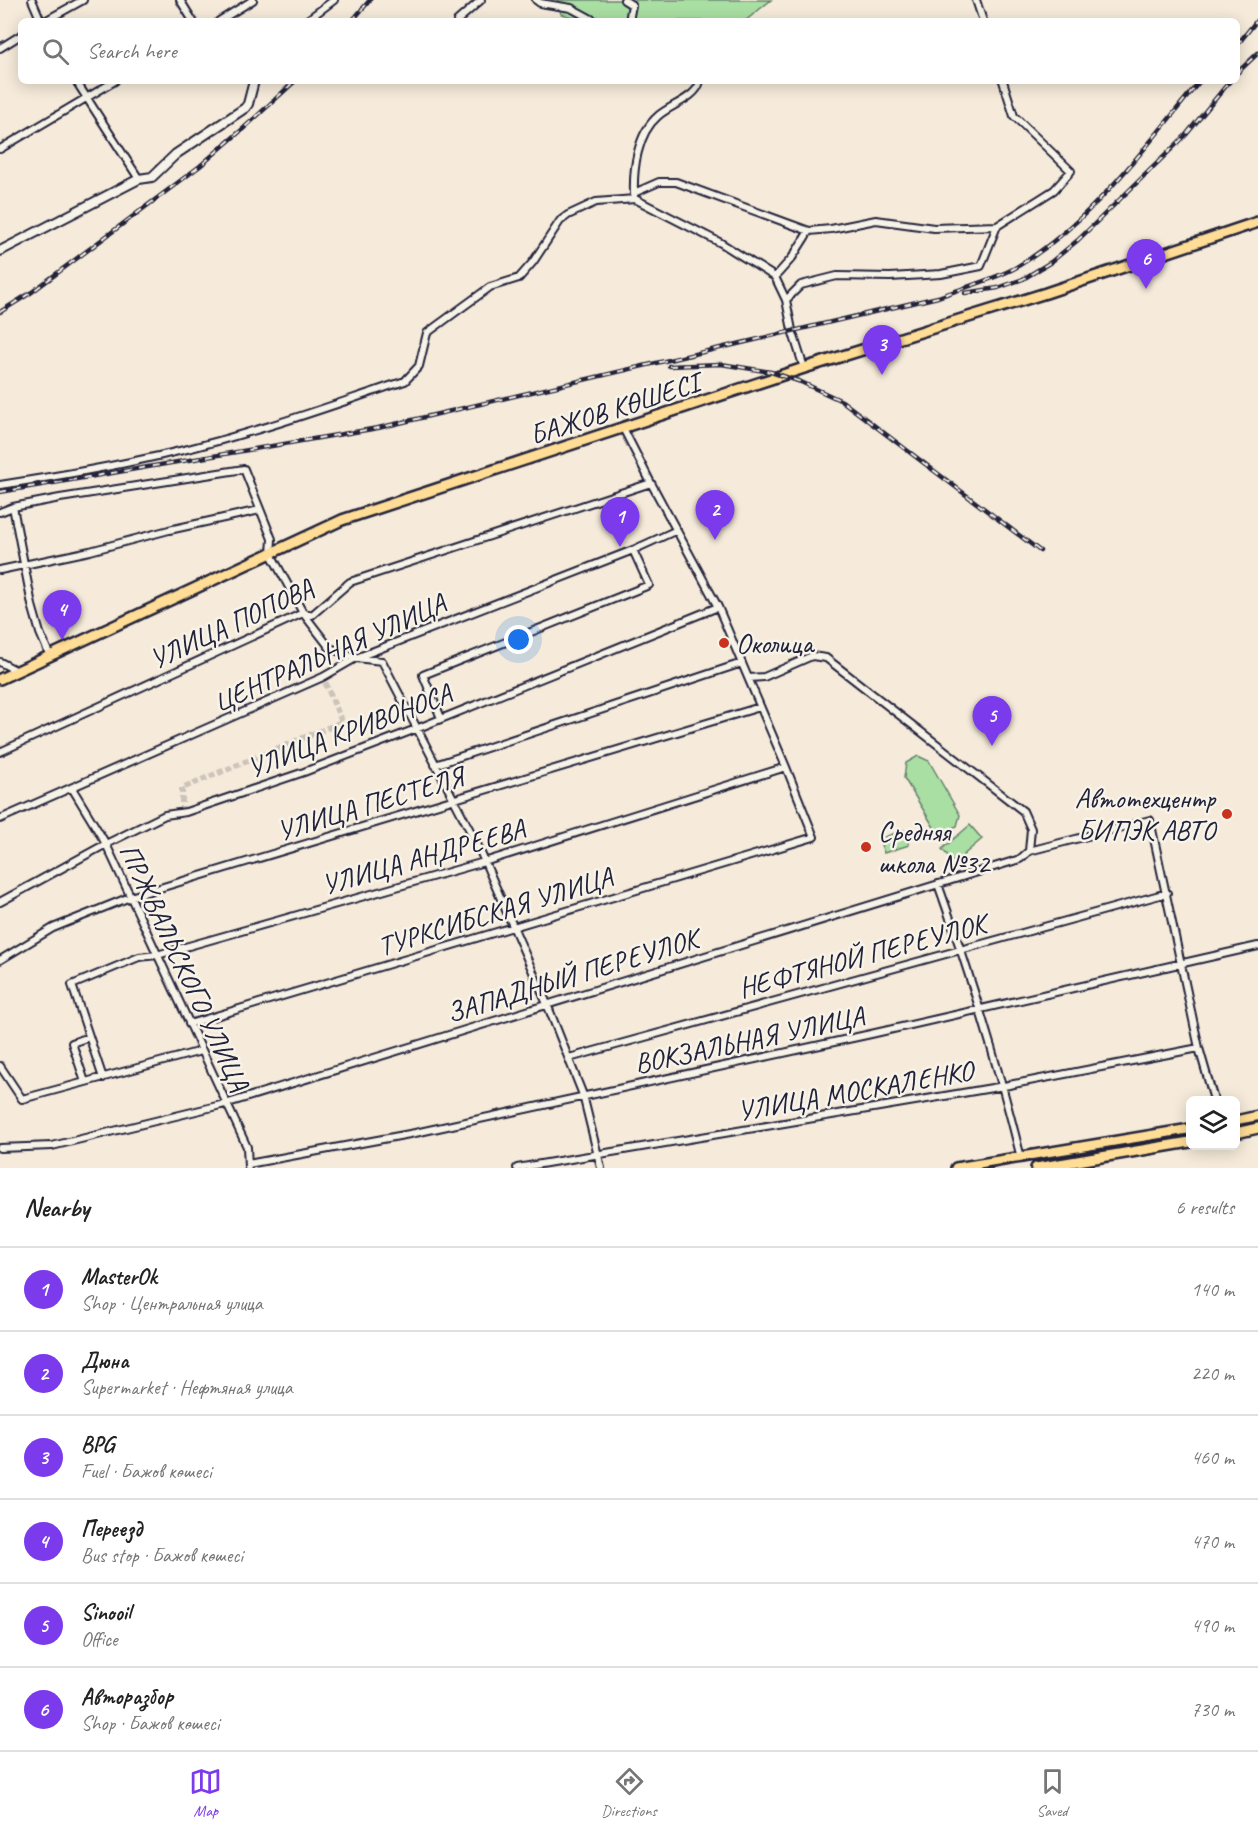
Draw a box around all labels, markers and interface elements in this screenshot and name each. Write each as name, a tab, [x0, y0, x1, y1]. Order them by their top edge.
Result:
search box	[18, 18, 1240, 84]
icon: search	[39, 35, 72, 68]
text: Search here	[87, 37, 177, 65]
pin: 6	[1126, 240, 1166, 289]
pin: 3	[862, 326, 902, 375]
street label: БАЖОВ КӨШЕСІ	[525, 363, 709, 452]
pin: 2	[696, 490, 734, 540]
pin: 1	[600, 498, 640, 547]
street label: УЛИЦА ПОПОВА	[144, 570, 319, 677]
street label: ЦЕНТРАЛЬНАЯ УЛИЦА	[207, 585, 453, 719]
pin: 4	[42, 590, 82, 640]
your location	[504, 625, 533, 654]
place label: Околица	[736, 626, 816, 661]
marker: Околица	[717, 636, 731, 650]
street label: УЛИЦА КРИВОНОСА	[242, 675, 458, 786]
pin: 5	[972, 696, 1012, 746]
street label: УЛИЦА ПЕСТЕЛЯ	[273, 757, 472, 848]
place label: Автотехцентр БИПЭК АВТО	[1075, 781, 1218, 848]
marker: Автотехцентр БИПЭК АВТО	[1220, 807, 1234, 821]
street label: УЛИЦА АНДРЕЕВА	[318, 810, 531, 902]
place label: Средняя школа №32	[878, 814, 992, 881]
street label: ПРЖВАЛЬСКОГО УЛИЦА	[112, 838, 258, 1097]
marker: Средняя школа №32	[859, 840, 873, 854]
street label: ТУРКСИБСКАЯ УЛИЦА	[374, 859, 618, 964]
street label: НЕФТЯНОЙ ПЕРЕУЛОК	[735, 904, 995, 1005]
street label: ЗАПАДНЫЙ ПЕРЕУЛОК	[442, 919, 708, 1030]
street label: ВОКЗАЛЬНАЯ УЛИЦА	[631, 998, 869, 1081]
street label: УЛИЦА МОСКАЛЕНКО	[735, 1052, 979, 1128]
map controls	[1186, 1096, 1240, 1150]
button: layers	[1186, 1096, 1240, 1150]
text: Nearby	[24, 1191, 89, 1224]
text: 6 results	[1175, 1195, 1234, 1220]
text: MasterOk	[81, 1263, 157, 1291]
text: 1	[39, 1277, 48, 1302]
text: 140 m	[1191, 1277, 1234, 1302]
text: Shop · Центральная улица	[81, 1291, 262, 1316]
text: Дюна	[81, 1347, 129, 1375]
text: 2	[39, 1361, 48, 1386]
text: 220 m	[1191, 1361, 1234, 1386]
text: Supermarket · Нефтяная улица	[81, 1375, 292, 1400]
text: BPG	[81, 1431, 114, 1459]
text: 3	[39, 1445, 48, 1470]
text: 460 m	[1191, 1445, 1234, 1470]
text: Fuel · Бажов көшесі	[81, 1459, 212, 1484]
text: Переезд	[81, 1515, 142, 1543]
text: 4	[39, 1529, 48, 1554]
text: 470 m	[1191, 1529, 1234, 1554]
text: Bus stop · Бажов көшесі	[81, 1543, 243, 1568]
text: Sinooil	[81, 1599, 131, 1627]
text: 5	[39, 1613, 48, 1638]
text: 490 m	[1191, 1613, 1234, 1638]
text: Office	[81, 1627, 118, 1652]
text: Авторазбор	[81, 1683, 173, 1711]
text: 6	[39, 1697, 48, 1722]
text: 730 m	[1191, 1697, 1234, 1722]
text: Shop · Бажов көшесі	[81, 1711, 220, 1736]
tab: Map	[189, 1765, 222, 1821]
tab: Directions	[601, 1765, 657, 1821]
tab: Saved	[1036, 1765, 1069, 1821]

